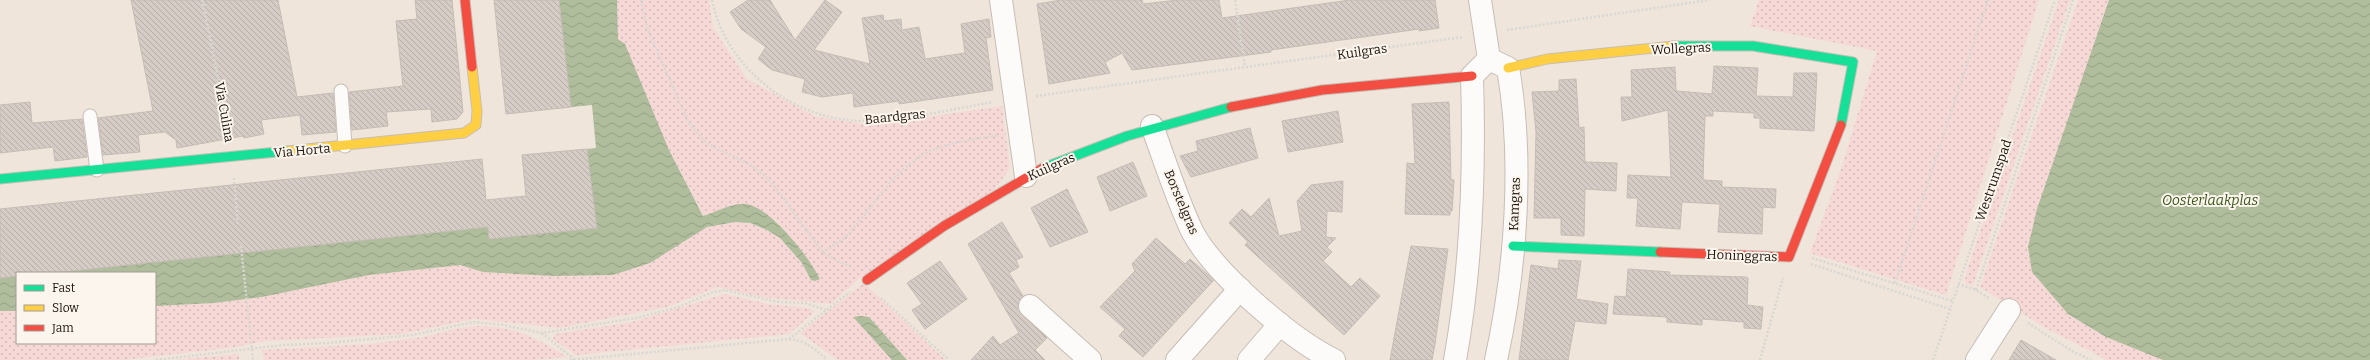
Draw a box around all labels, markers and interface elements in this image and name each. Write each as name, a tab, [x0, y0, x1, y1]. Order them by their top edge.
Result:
street label: Wollegras	[1651, 39, 1711, 58]
street label: Kuilgras	[1336, 41, 1388, 62]
street label: Via Culina	[212, 81, 237, 143]
street label: Baardgras	[864, 106, 926, 127]
street label: Westrumspad	[1972, 137, 2015, 223]
street label: Via Horta	[273, 141, 331, 160]
street label: Kuilgras	[1025, 149, 1077, 184]
street label: Borstelgras	[1161, 168, 1202, 237]
street label: Kamgras	[1506, 177, 1523, 231]
water label: Oosterlaakplas	[2162, 192, 2258, 209]
street label: Honinggras	[1706, 247, 1778, 264]
legend	[16, 272, 156, 344]
text: Fast	[52, 281, 76, 295]
text: Slow	[52, 301, 79, 315]
text: Jam	[51, 321, 74, 335]

